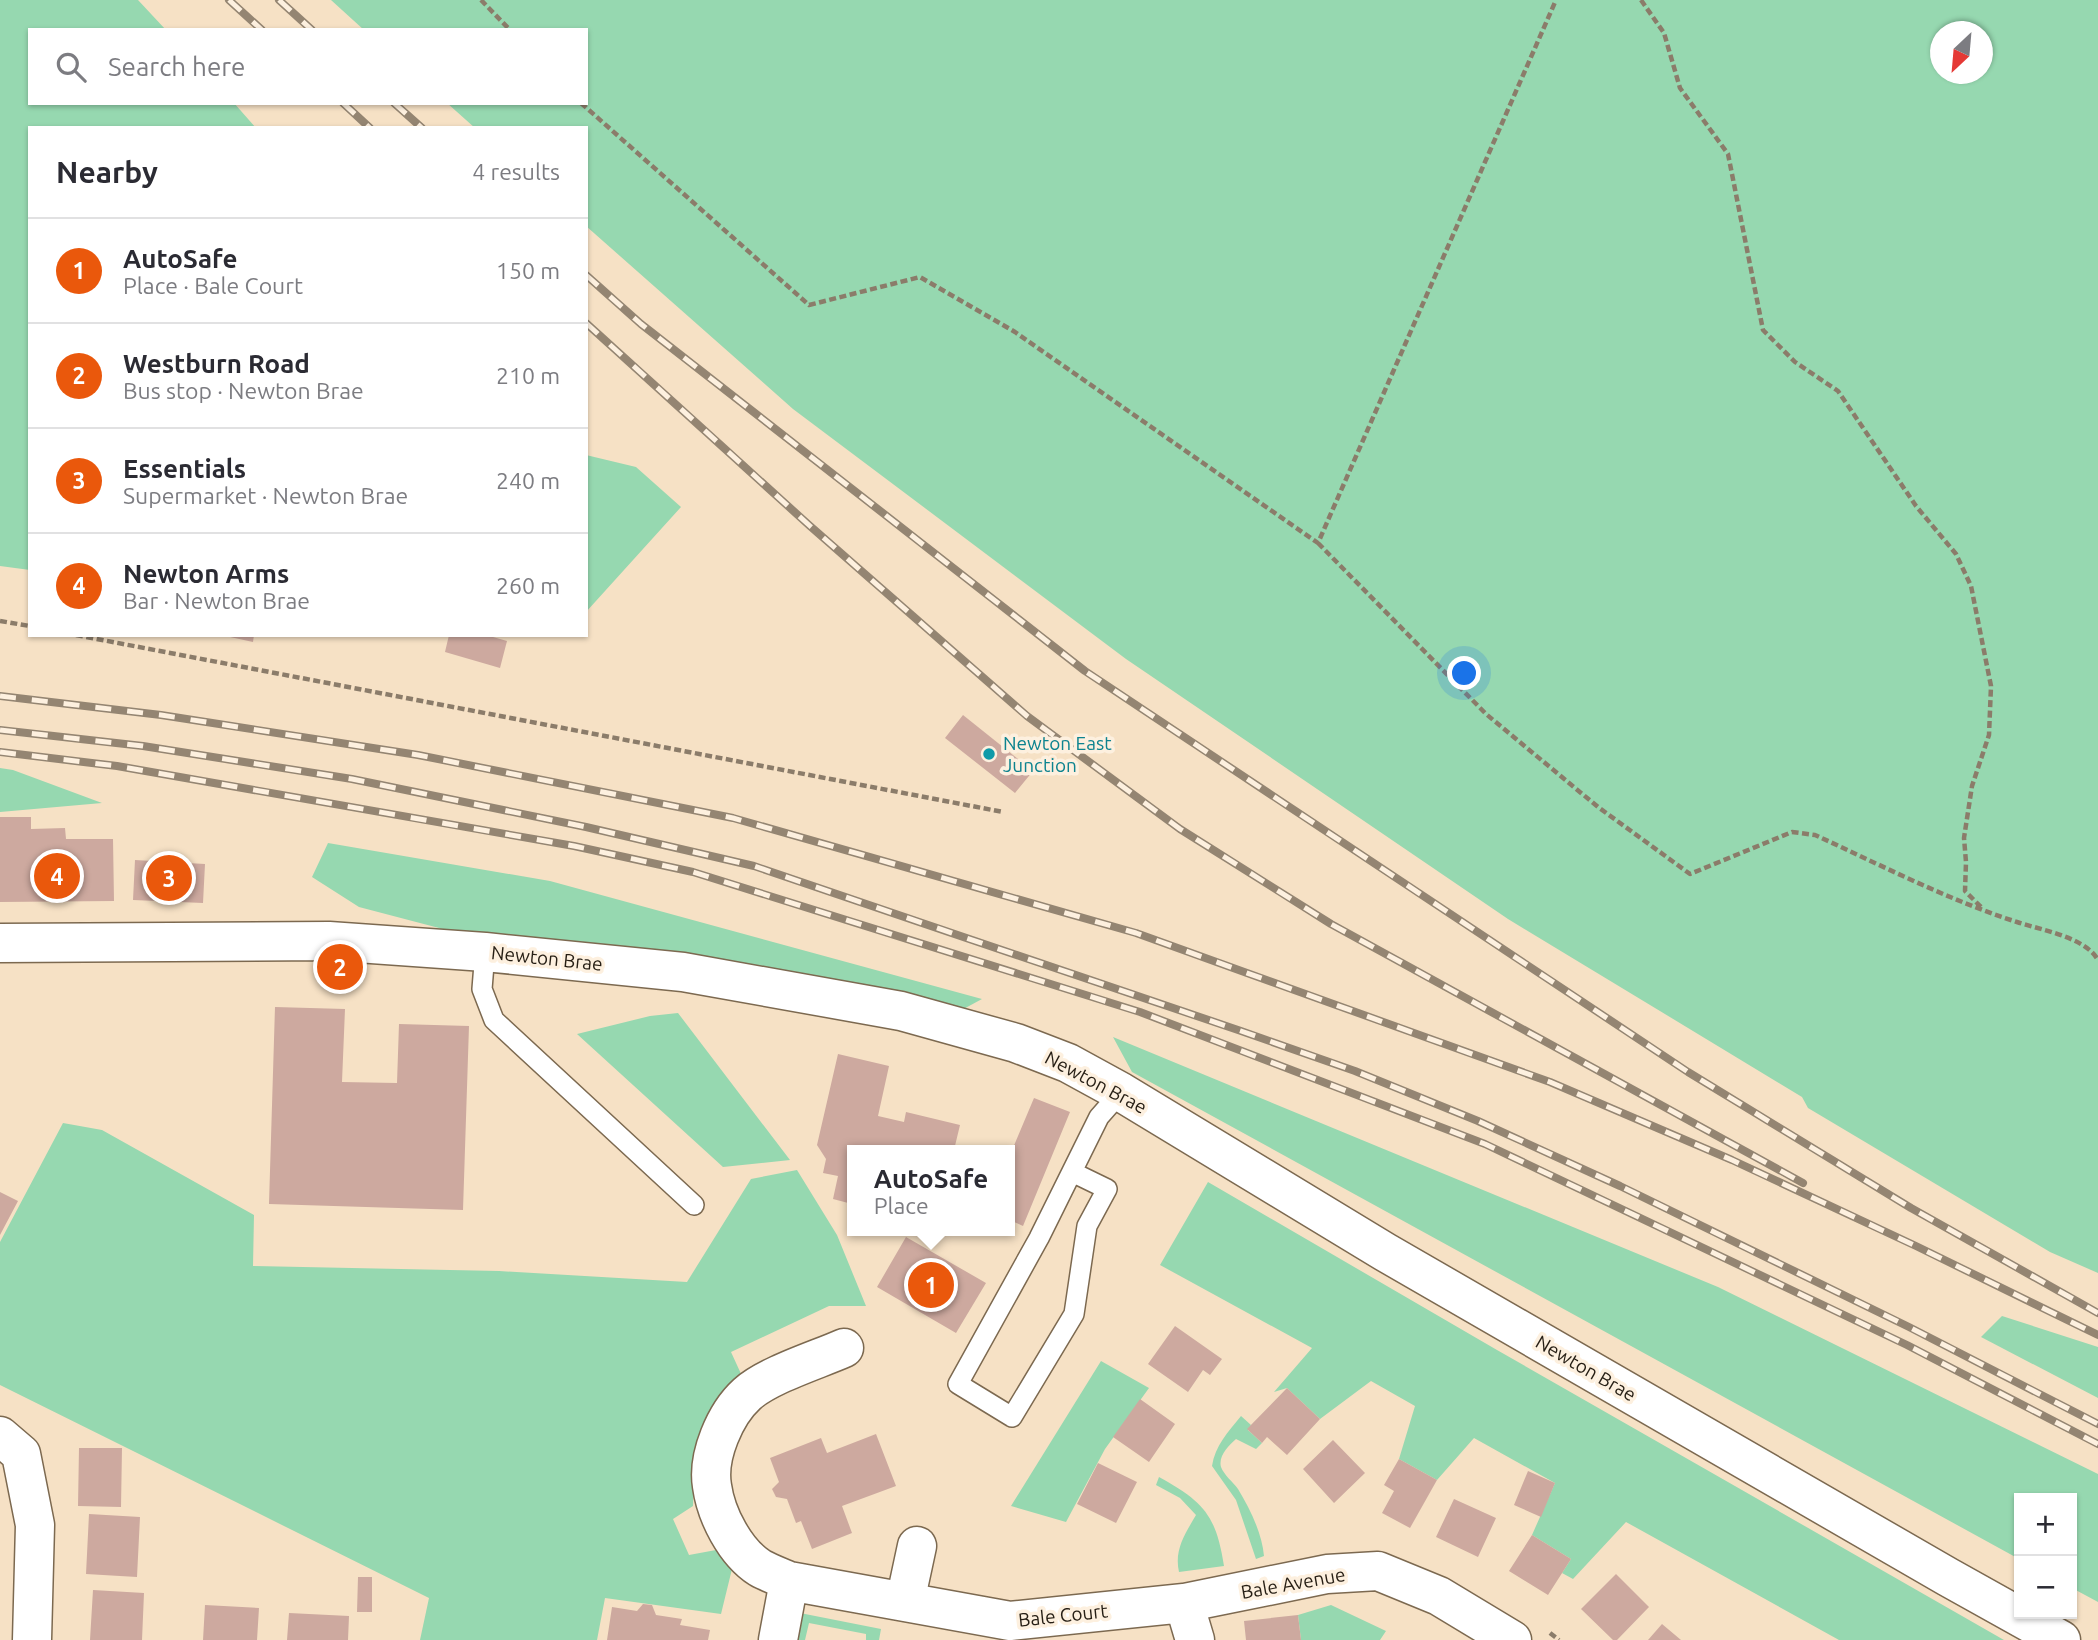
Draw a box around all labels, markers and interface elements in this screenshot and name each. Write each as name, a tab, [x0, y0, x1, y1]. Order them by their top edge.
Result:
north arrow	[1930, 21, 1993, 84]
search box	[28, 28, 588, 105]
icon: search	[52, 48, 90, 86]
text: Search here	[108, 52, 245, 81]
text: Nearby	[56, 155, 158, 189]
text: 4 results	[472, 159, 560, 184]
text: AutoSafe	[123, 244, 238, 273]
text: 1	[73, 258, 85, 283]
text: 150 m	[496, 258, 560, 283]
text: Place · Bale Court	[123, 273, 303, 298]
text: Westburn Road	[123, 349, 310, 378]
text: 2	[73, 363, 85, 388]
text: 210 m	[496, 363, 560, 388]
text: Bus stop · Newton Brae	[123, 378, 364, 403]
text: Essentials	[123, 454, 246, 483]
text: 3	[73, 468, 85, 493]
text: 240 m	[496, 468, 560, 493]
text: Supermarket · Newton Brae	[123, 483, 408, 508]
text: Newton Arms	[123, 559, 289, 588]
text: 4	[73, 573, 85, 598]
text: 260 m	[496, 573, 560, 598]
text: Bar · Newton Brae	[123, 588, 310, 613]
your location	[1447, 656, 1481, 690]
place label: Newton East Junction	[1003, 732, 1112, 776]
marker: Newton East Junction	[981, 746, 997, 762]
pin: 4	[34, 850, 80, 902]
pin: 3	[146, 852, 192, 904]
pin: 2	[317, 941, 363, 993]
street label: Newton Brae	[490, 941, 604, 975]
street label: Newton Brae	[1041, 1046, 1151, 1118]
popup	[847, 1145, 1015, 1236]
text: AutoSafe	[874, 1164, 988, 1193]
text: Place	[874, 1193, 929, 1218]
pin: 1	[908, 1259, 954, 1311]
street label: Newton Brae	[1532, 1330, 1640, 1406]
map controls	[2014, 1493, 2077, 1619]
button: +	[2014, 1493, 2077, 1556]
button: −	[2014, 1556, 2077, 1619]
street label: Bale Avenue	[1239, 1563, 1347, 1603]
street label: Bale Court	[1017, 1599, 1109, 1631]

